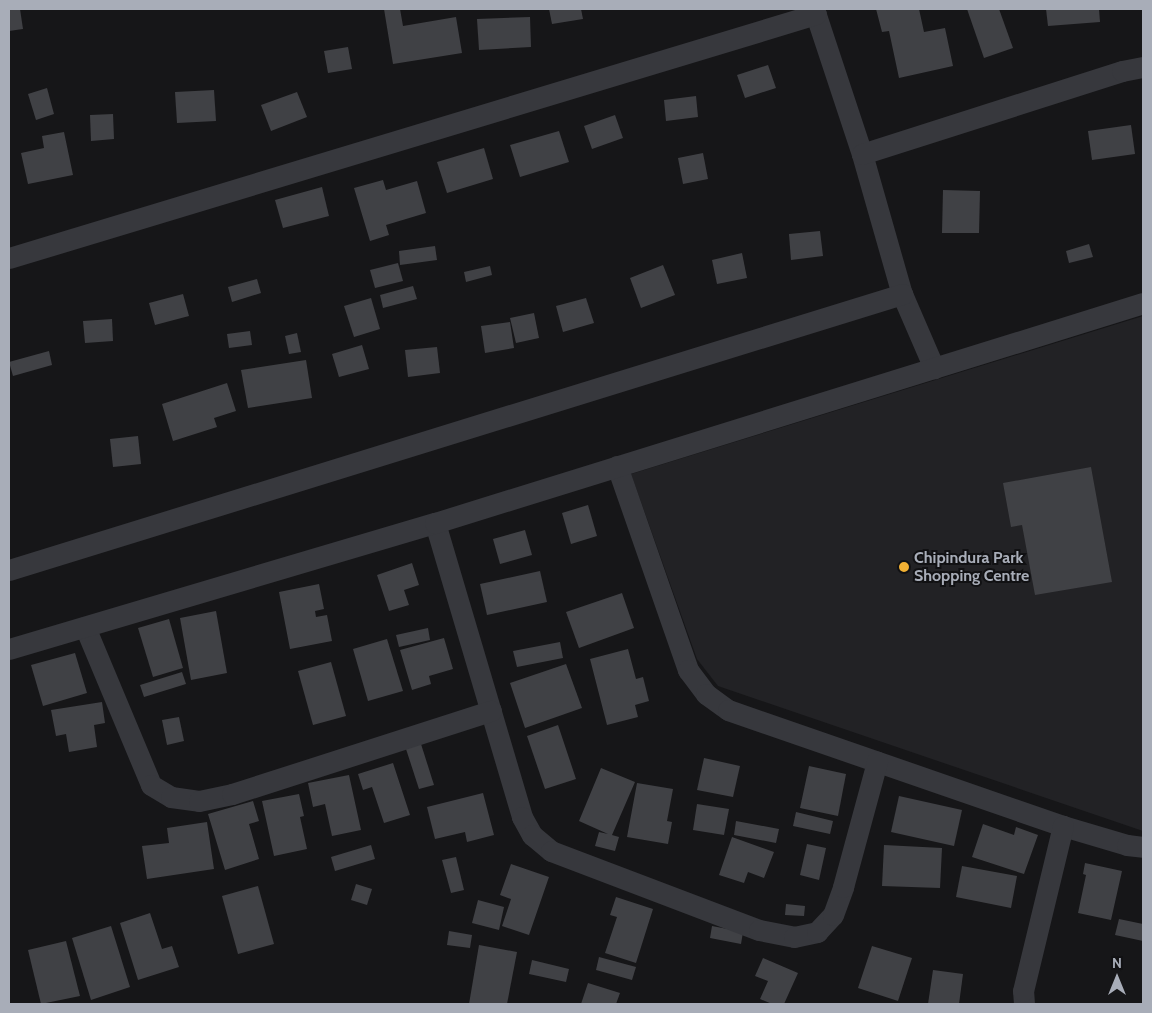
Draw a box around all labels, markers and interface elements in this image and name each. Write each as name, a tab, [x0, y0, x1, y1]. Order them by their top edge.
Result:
place label: Chipindura Park Shopping Centre	[914, 548, 1029, 586]
marker: Chipindura Park Shopping Centre	[898, 561, 910, 573]
north arrow	[1092, 953, 1142, 1003]
text: N	[1112, 954, 1122, 972]

